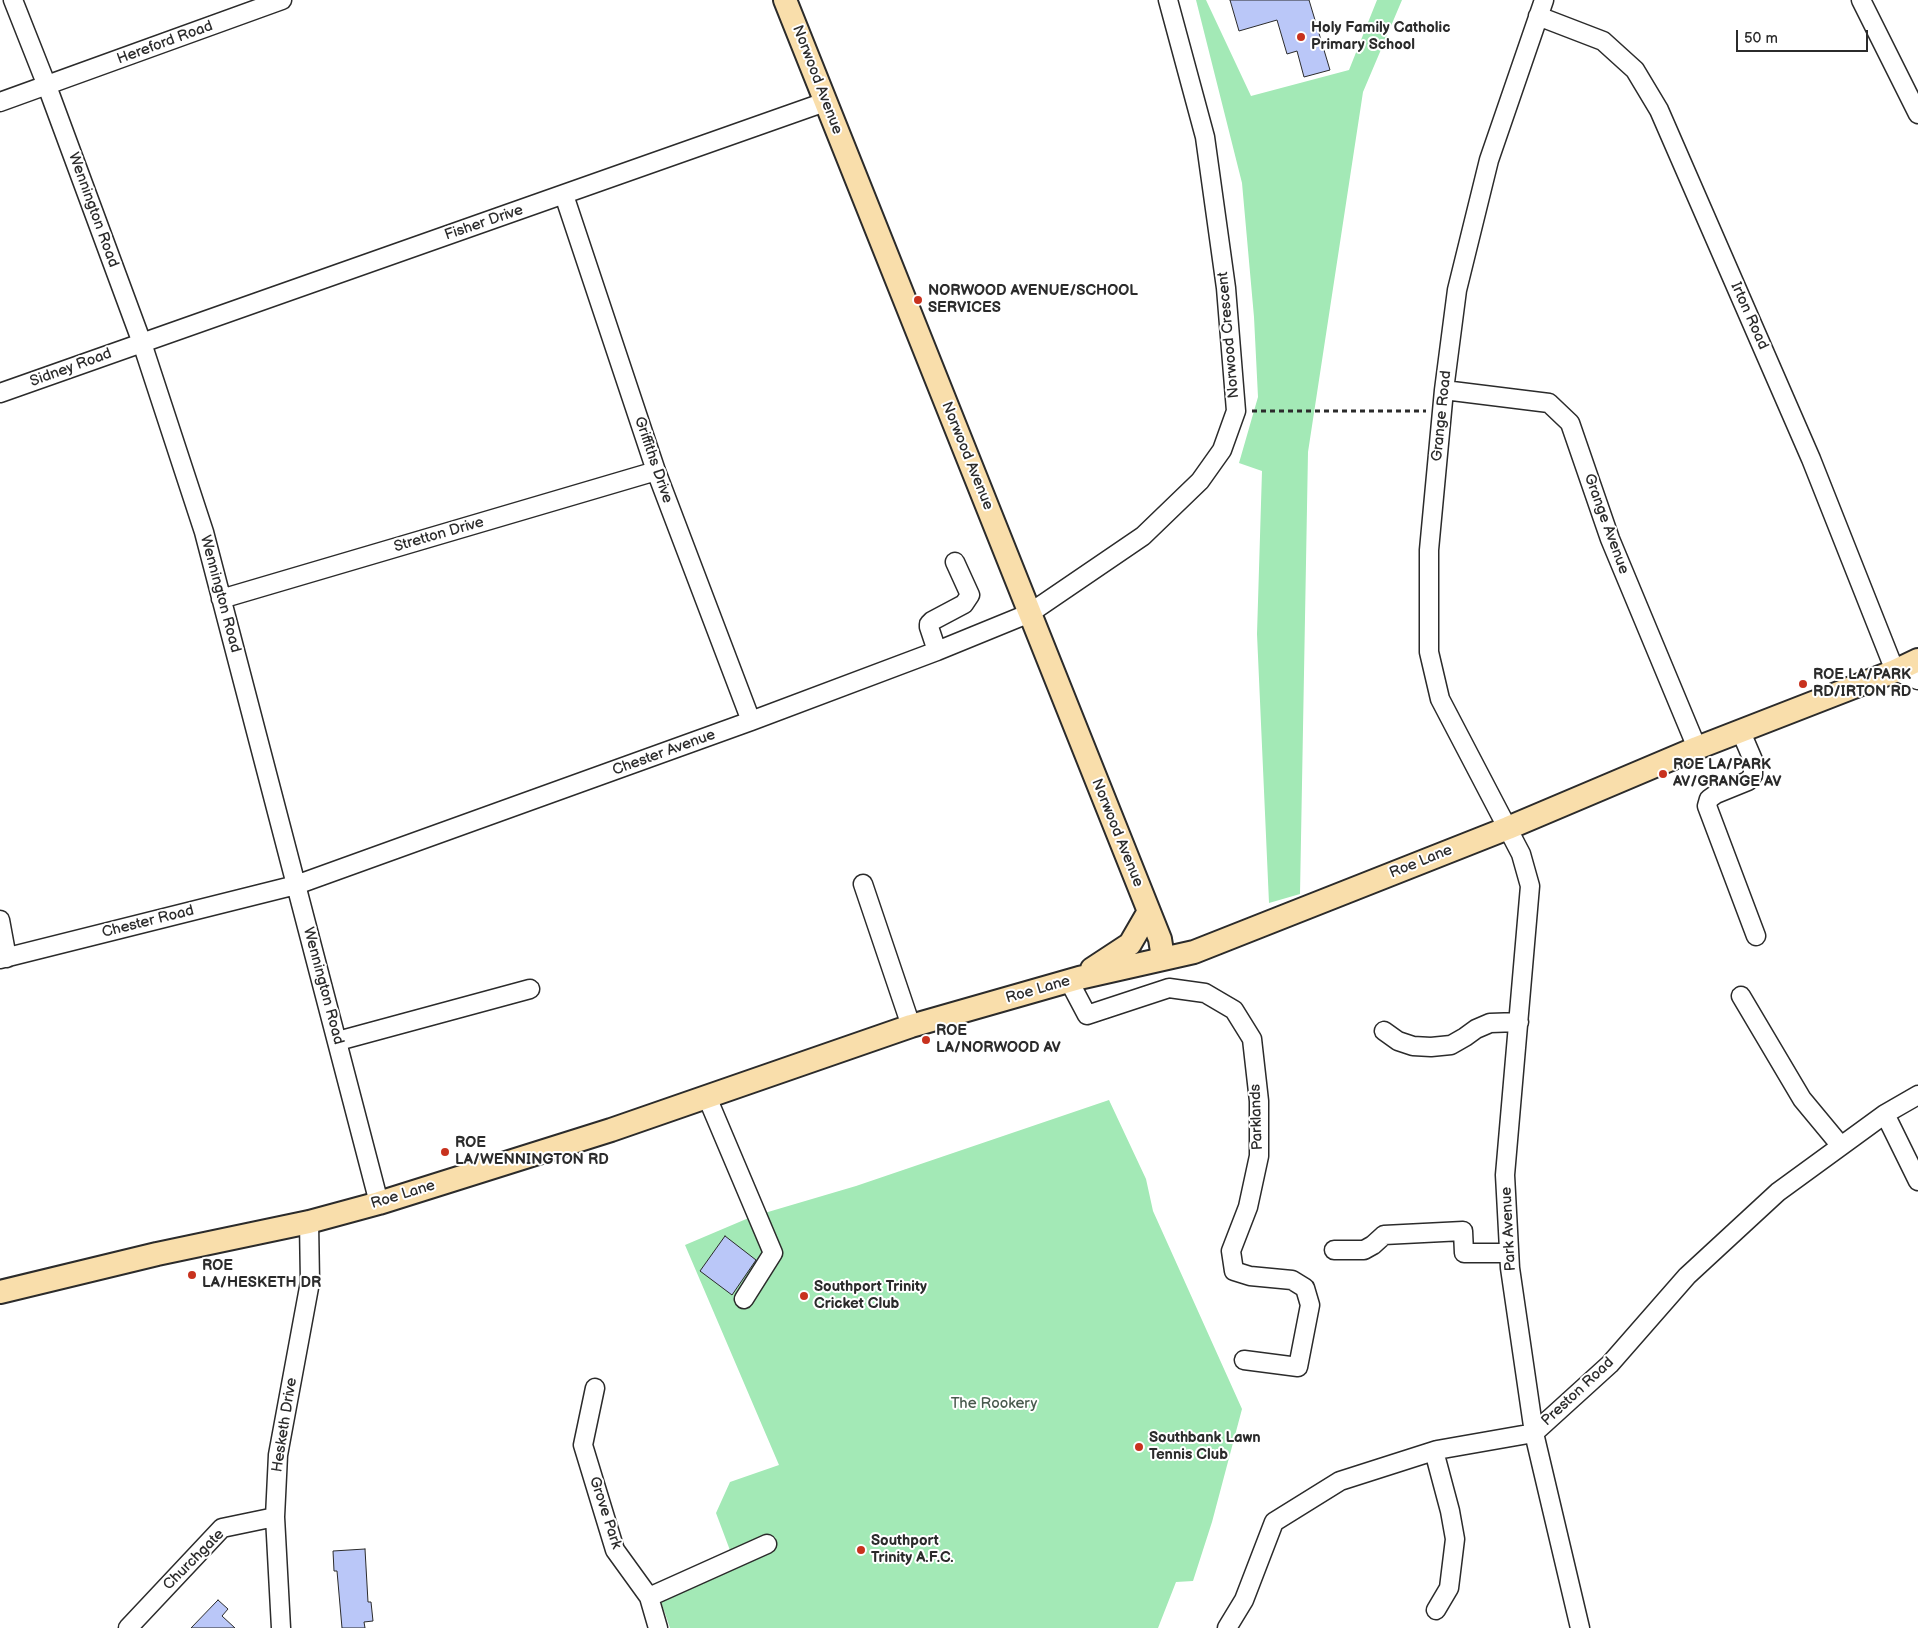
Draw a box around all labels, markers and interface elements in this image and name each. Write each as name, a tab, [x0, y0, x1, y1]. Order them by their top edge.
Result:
street label: Hereford Road	[115, 17, 215, 69]
place label: Holy Family Catholic Primary School	[1311, 19, 1450, 54]
scale bar	[1738, 20, 1870, 52]
street label: Norwood Avenue	[788, 23, 846, 137]
text: 50 m	[1744, 29, 1778, 48]
marker: Holy Family Catholic Primary School	[1295, 31, 1307, 43]
street label: Wennington Road	[64, 150, 122, 270]
street label: Fisher Drive	[442, 201, 526, 245]
street label: Norwood Crescent	[1215, 271, 1243, 399]
street label: Irton Road	[1726, 280, 1772, 352]
place label: NORWOOD AVENUE/SCHOOL SERVICES	[928, 282, 1138, 317]
marker: NORWOOD AVENUE/SCHOOL SERVICES	[912, 294, 924, 306]
street label: Sidney Road	[28, 345, 114, 391]
street label: Grange Road	[1428, 370, 1456, 462]
street label: Norwood Avenue	[937, 399, 997, 513]
street label: Griffiths Drive	[630, 414, 676, 506]
street label: Grange Avenue	[1580, 471, 1632, 577]
street label: Stretton Drive	[392, 514, 486, 556]
street label: Wennington Road	[196, 533, 244, 655]
place label: ROE LA/PARK RD/IRTON RD	[1813, 666, 1911, 701]
marker: ROE LA/PARK RD/IRTON RD	[1797, 678, 1809, 690]
street label: Chester Avenue	[610, 726, 718, 780]
place label: ROE LA/PARK AV/GRANGE AV	[1673, 756, 1781, 791]
marker: ROE LA/PARK AV/GRANGE AV	[1657, 768, 1669, 780]
street label: Norwood Avenue	[1087, 776, 1147, 890]
street label: Roe Lane	[1387, 841, 1455, 883]
street label: Chester Road	[100, 902, 196, 942]
street label: Wennington Road	[299, 925, 347, 1047]
street label: Roe Lane	[1004, 972, 1072, 1008]
place label: ROE LA/NORWOOD AV	[936, 1022, 1061, 1057]
marker: ROE LA/NORWOOD AV	[920, 1034, 932, 1046]
street label: Parklands	[1247, 1084, 1267, 1150]
place label: ROE LA/WENNINGTON RD	[455, 1134, 609, 1169]
marker: ROE LA/WENNINGTON RD	[439, 1146, 451, 1158]
street label: Roe Lane	[369, 1177, 437, 1213]
street label: Park Avenue	[1498, 1186, 1520, 1272]
place label: ROE LA/HESKETH DR	[202, 1257, 321, 1292]
marker: ROE LA/HESKETH DR	[186, 1269, 198, 1281]
place label: Southport Trinity Cricket Club	[814, 1278, 927, 1313]
marker: Southport Trinity Cricket Club	[798, 1290, 810, 1302]
street label: Preston Road	[1538, 1354, 1618, 1430]
street label: Hesketh Drive	[269, 1376, 301, 1474]
park label: The Rookery	[951, 1395, 1037, 1413]
place label: Southbank Lawn Tennis Club	[1149, 1429, 1261, 1464]
marker: Southbank Lawn Tennis Club	[1133, 1441, 1145, 1453]
street label: Grove Park	[585, 1475, 625, 1551]
street label: Churchgate	[160, 1526, 228, 1594]
place label: Southport Trinity A.F.C.	[871, 1532, 954, 1567]
marker: Southport Trinity A.F.C.	[855, 1544, 867, 1556]

